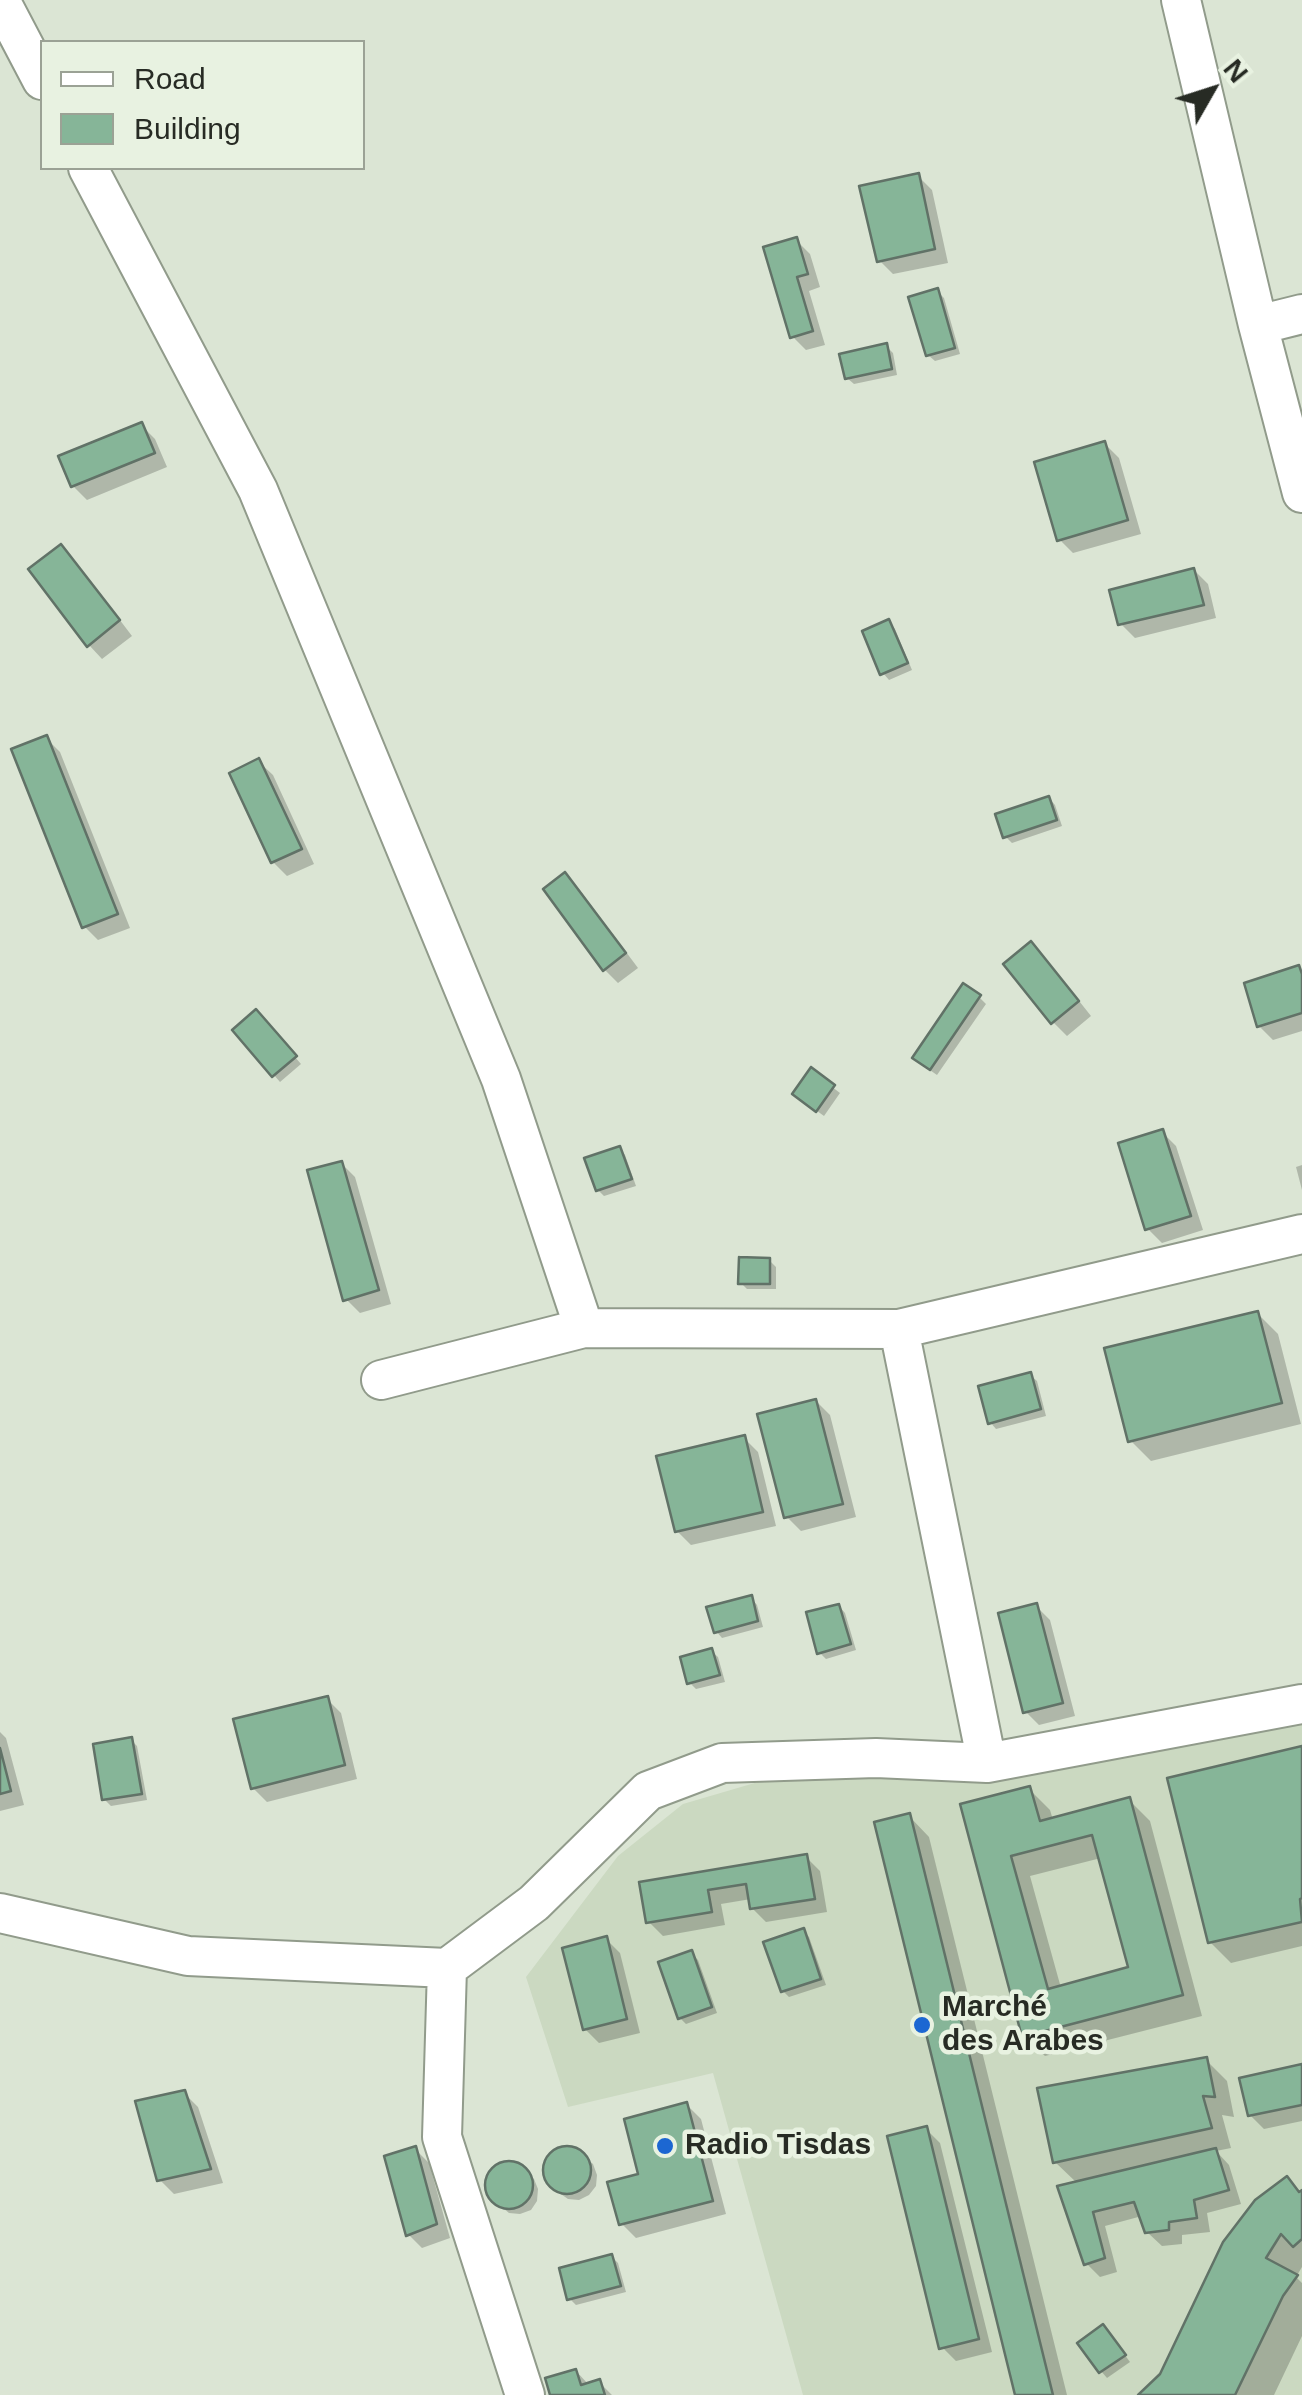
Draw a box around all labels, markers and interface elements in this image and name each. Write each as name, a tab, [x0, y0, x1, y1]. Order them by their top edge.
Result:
legend	[40, 40, 365, 170]
north arrow	[1162, 40, 1262, 140]
text: N	[1217, 53, 1254, 88]
text: Road	[134, 62, 206, 95]
text: Building	[134, 112, 241, 145]
place label: Marché des Arabes	[942, 1990, 1104, 2060]
marker: Marché des Arabes	[911, 2014, 933, 2036]
place label: Radio Tisdas	[685, 2128, 871, 2164]
marker: Radio Tisdas	[654, 2135, 676, 2157]

